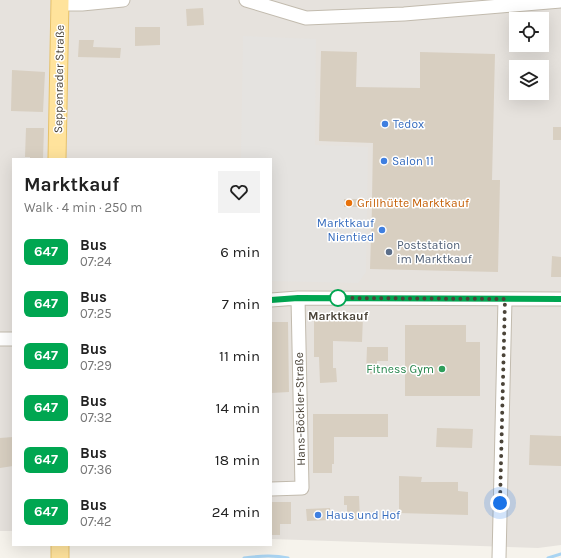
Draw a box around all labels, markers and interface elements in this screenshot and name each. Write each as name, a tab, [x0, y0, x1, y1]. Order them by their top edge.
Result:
map controls	[509, 12, 549, 100]
button: locate	[509, 12, 549, 52]
street label: Seppenrader Straße	[51, 25, 67, 133]
button: layers	[509, 60, 549, 100]
place label: Tedox	[393, 117, 424, 131]
marker: Tedox	[380, 119, 390, 129]
place label: Salon 11	[392, 154, 434, 168]
marker: Salon 11	[379, 156, 389, 166]
button: heart	[218, 171, 260, 213]
text: Marktkauf	[24, 174, 119, 196]
place label: Grillhütte Marktkauf	[357, 196, 470, 210]
marker: Grillhütte Marktkauf	[344, 198, 354, 208]
text: Walk · 4 min · 250 m	[24, 200, 142, 215]
place label: Marktkauf Nientied	[317, 216, 375, 244]
marker: Marktkauf Nientied	[377, 225, 387, 235]
text: Bus	[80, 236, 107, 254]
place label: Poststation im Marktkauf	[397, 238, 473, 266]
text: 647	[34, 243, 58, 260]
text: 6 min	[220, 243, 260, 261]
marker: Poststation im Marktkauf	[384, 247, 394, 257]
text: 07:24	[80, 254, 112, 269]
text: Bus	[80, 288, 107, 306]
marker: Marktkauf	[329, 289, 347, 307]
text: 647	[34, 295, 58, 312]
text: 7 min	[222, 295, 260, 313]
text: 07:25	[80, 306, 112, 321]
place label: Marktkauf	[308, 309, 369, 323]
text: Bus	[80, 340, 107, 358]
text: 647	[34, 347, 58, 364]
text: 11 min	[219, 347, 260, 365]
street label: Hans-Böckler-Straße	[292, 352, 308, 466]
text: 07:29	[80, 358, 112, 373]
place label: Fitness Gym	[366, 362, 434, 376]
marker: Fitness Gym	[437, 364, 447, 374]
text: Bus	[80, 392, 107, 410]
text: 647	[34, 399, 58, 416]
text: 14 min	[216, 399, 260, 417]
text: 07:32	[80, 410, 112, 425]
text: Bus	[80, 444, 107, 462]
text: 647	[34, 451, 58, 468]
text: 18 min	[215, 451, 260, 469]
text: 07:36	[80, 462, 112, 477]
your location	[490, 493, 510, 513]
text: Bus	[80, 496, 107, 514]
text: 647	[34, 503, 58, 520]
text: 24 min	[212, 503, 260, 521]
place label: Haus und Hof	[326, 508, 401, 522]
marker: Haus und Hof	[313, 510, 323, 520]
text: 07:42	[80, 514, 112, 529]

